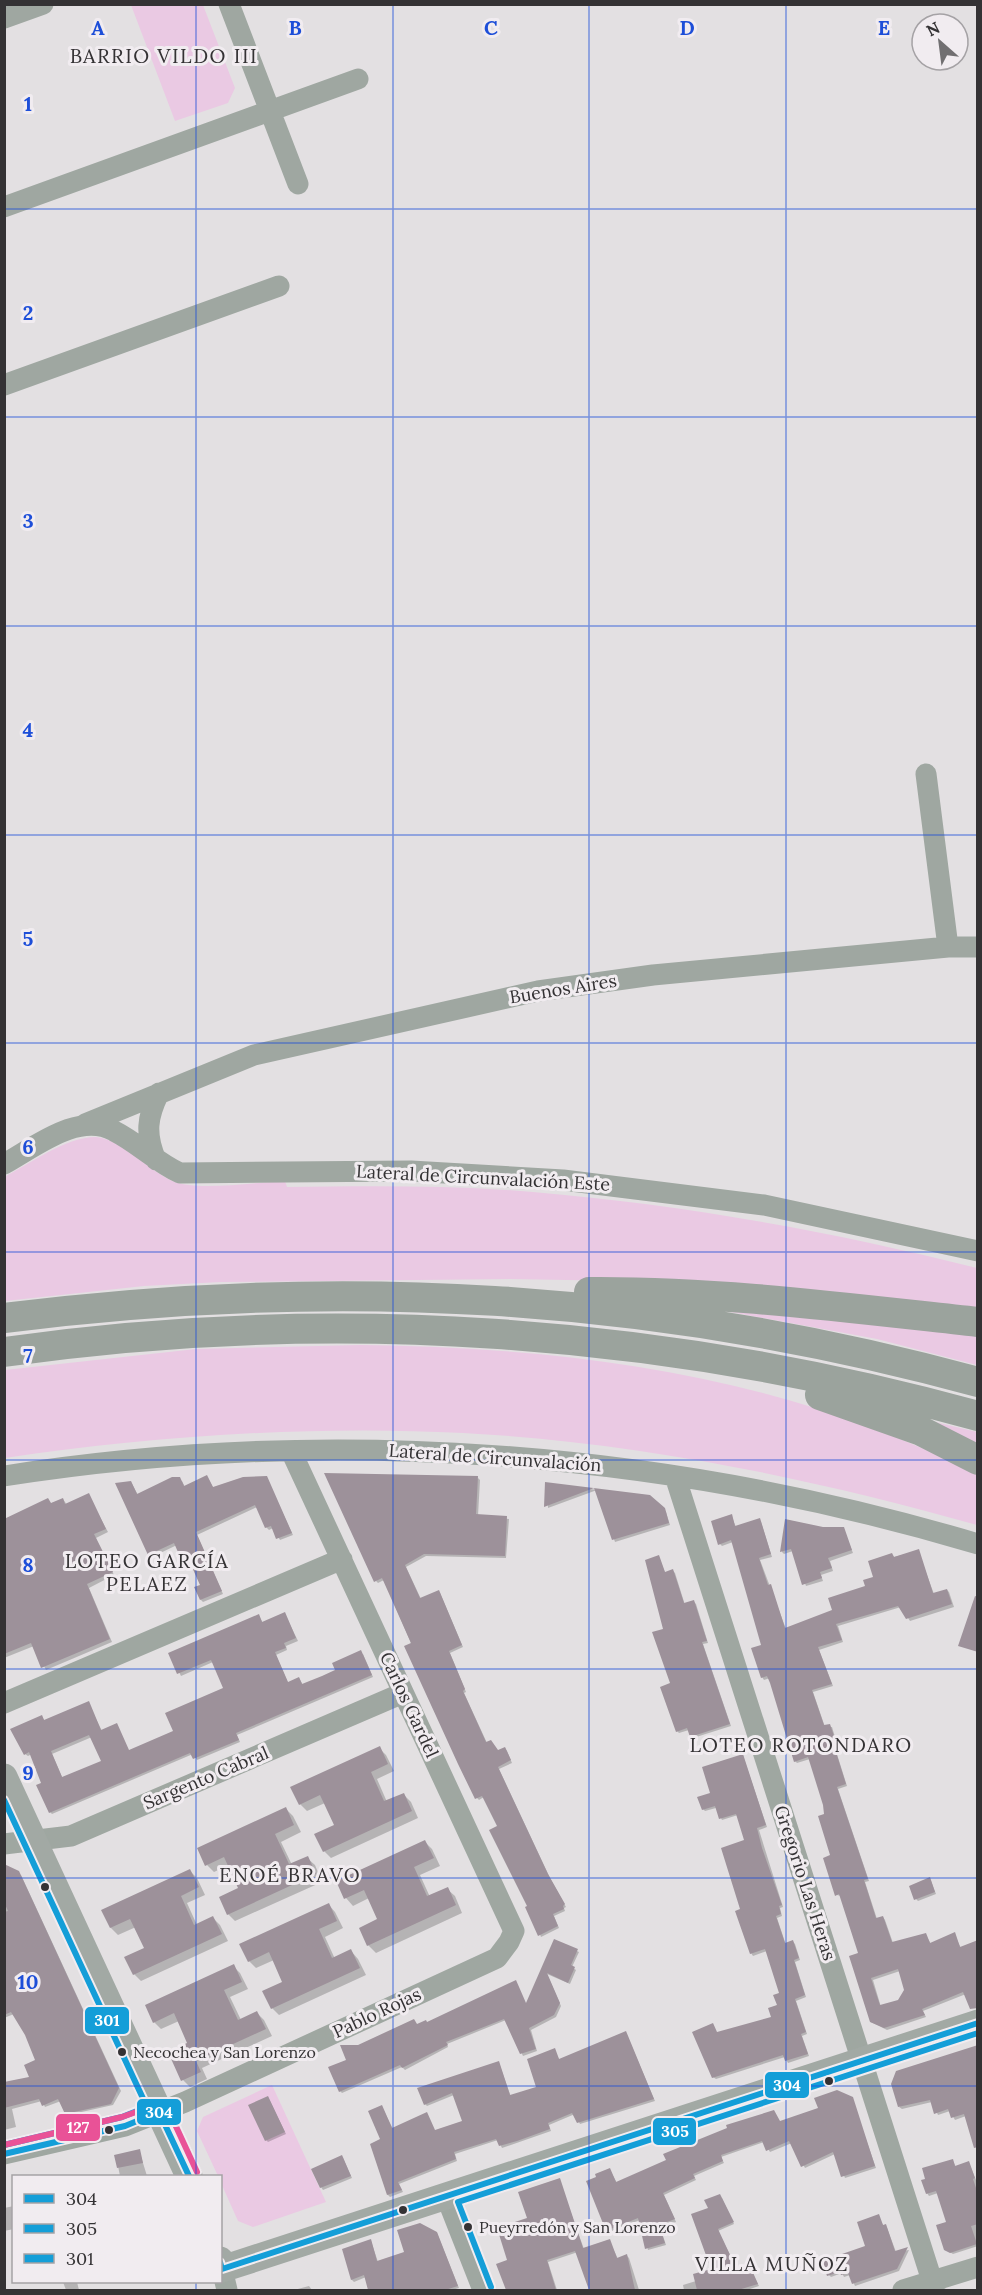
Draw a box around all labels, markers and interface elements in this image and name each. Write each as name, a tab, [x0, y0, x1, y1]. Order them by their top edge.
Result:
north arrow	[910, 12, 970, 72]
text: A	[91, 15, 105, 40]
text: B	[288, 15, 302, 40]
text: C	[484, 15, 498, 40]
text: D	[679, 15, 695, 40]
text: E	[878, 15, 890, 40]
text: N	[923, 17, 943, 40]
district label: BARRIO VILDO III	[70, 43, 258, 68]
text: 1	[24, 91, 32, 116]
text: 2	[23, 300, 33, 325]
text: 3	[22, 508, 34, 533]
text: 4	[23, 717, 34, 742]
text: 5	[23, 926, 34, 951]
street label: Buenos Aires	[508, 969, 618, 1008]
text: 6	[22, 1134, 34, 1159]
street label: Lateral de Circunvalación Este	[355, 1159, 611, 1196]
text: 7	[23, 1343, 33, 1368]
street label: Lateral de Circunvalación	[388, 1439, 602, 1476]
district label: LOTEO GARCÍA PELAEZ	[65, 1548, 229, 1596]
text: 8	[22, 1552, 34, 1577]
street label: Carlos Gardel	[375, 1648, 444, 1761]
district label: LOTEO ROTONDARO	[689, 1732, 913, 1757]
street label: Sargento Cabral	[140, 1741, 272, 1814]
text: 9	[22, 1760, 34, 1785]
street label: Gregorio Las Heras	[770, 1803, 841, 1963]
district label: ENOÉ BRAVO	[219, 1862, 361, 1887]
unlabelled marker	[39, 1881, 51, 1893]
text: 10	[18, 1969, 38, 1994]
street label: Pablo Rojas	[329, 1982, 425, 2043]
line badge: 301	[84, 2006, 130, 2035]
text: 301	[94, 2010, 120, 2030]
place label: Necochea y San Lorenzo	[133, 2042, 316, 2062]
marker: Necochea y San Lorenzo	[116, 2046, 128, 2058]
line badge: 304	[764, 2071, 810, 2099]
text: 304	[773, 2075, 801, 2095]
unlabelled marker	[823, 2075, 835, 2087]
line badge: 304	[136, 2098, 182, 2126]
text: 304	[145, 2102, 173, 2122]
line badge: 127	[55, 2113, 101, 2142]
text: 127	[67, 2117, 90, 2137]
line badge: 305	[652, 2117, 697, 2146]
text: 305	[661, 2121, 689, 2141]
unlabelled marker	[103, 2124, 115, 2136]
legend	[12, 2175, 222, 2283]
text: 304	[66, 2187, 97, 2210]
unlabelled marker	[397, 2204, 409, 2216]
text: 305	[66, 2217, 97, 2240]
place label: Pueyrredón y San Lorenzo	[479, 2217, 676, 2237]
marker: Pueyrredón y San Lorenzo	[462, 2221, 474, 2233]
text: 301	[66, 2247, 94, 2270]
district label: VILLA MUÑOZ	[694, 2251, 849, 2276]

